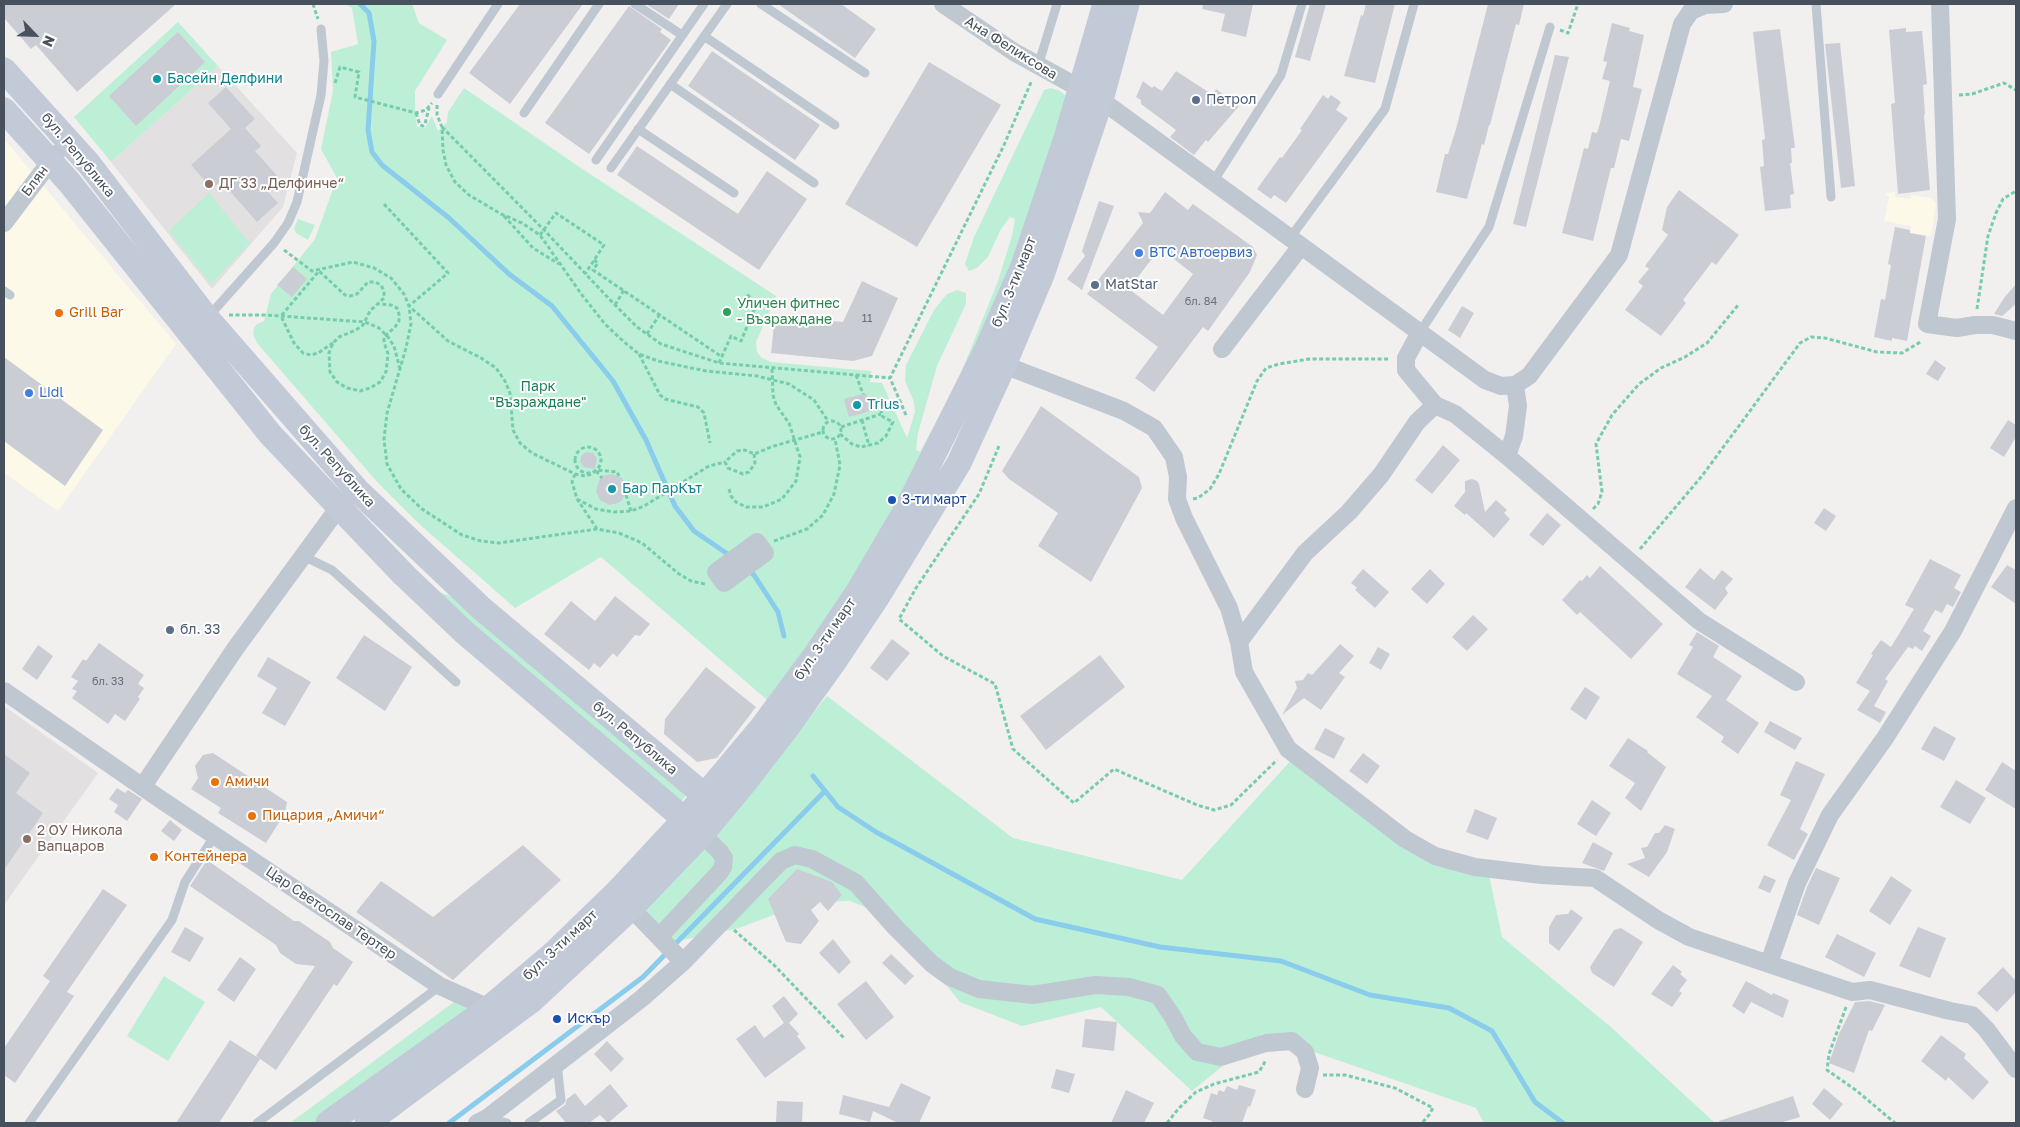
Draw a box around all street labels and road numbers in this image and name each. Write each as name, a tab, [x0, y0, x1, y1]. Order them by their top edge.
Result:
street label: Ана Феликсова	[962, 13, 1060, 83]
street label: бул. Република	[38, 109, 118, 201]
street label: Блян	[18, 162, 52, 200]
street label: бул. 3-ти март	[988, 234, 1040, 330]
street label: бул. Република	[295, 421, 379, 511]
street label: бул. 3-ти март	[791, 595, 859, 683]
street label: бул. Република	[589, 698, 681, 778]
street label: Цар Светослав Тертер	[263, 863, 399, 963]
street label: бул. 3-ти март	[519, 906, 601, 984]

